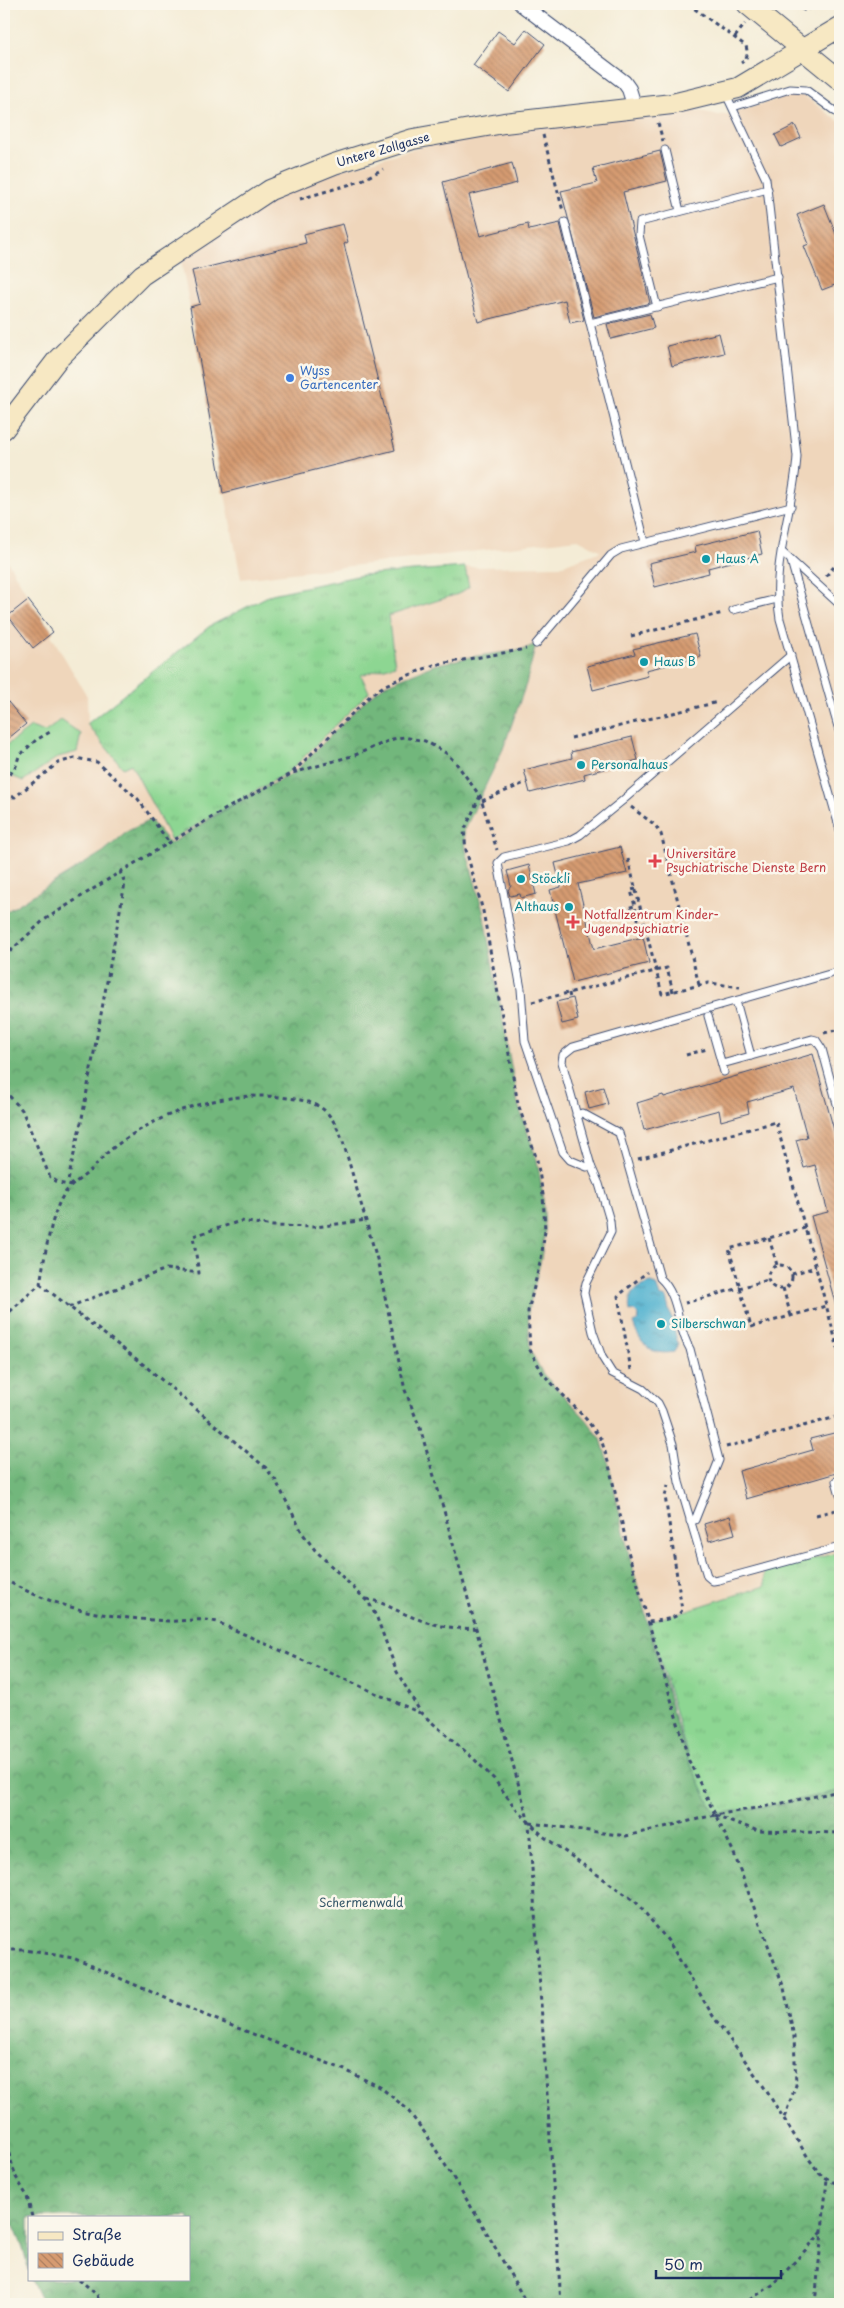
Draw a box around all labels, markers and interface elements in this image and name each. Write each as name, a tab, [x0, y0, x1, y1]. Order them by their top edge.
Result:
street label: Untere Zollgasse	[334, 127, 431, 171]
place label: Wyss Gartencenter	[300, 361, 379, 393]
marker: Wyss Gartencenter	[284, 372, 296, 384]
place label: Haus A	[716, 549, 759, 567]
marker: Haus A	[700, 553, 712, 565]
place label: Haus B	[654, 652, 696, 670]
marker: Haus B	[638, 656, 650, 668]
place label: Personalhaus	[591, 755, 669, 773]
marker: Personalhaus	[575, 759, 587, 771]
place label: Universitäre Psychiatrische Dienste Bern	[666, 844, 826, 876]
marker: Universitäre Psychiatrische Dienste Bern	[648, 854, 662, 868]
place label: Stöckli	[531, 869, 570, 887]
marker: Stöckli	[515, 873, 527, 885]
place label: Althaus	[515, 897, 560, 915]
marker: Althaus	[563, 901, 575, 913]
place label: Notfallzentrum Kinder- Jugendpsychiatrie	[584, 905, 719, 937]
marker: Notfallzentrum Kinder- Jugendpsychiatrie	[566, 915, 580, 929]
place label: Silberschwan	[671, 1314, 746, 1332]
marker: Silberschwan	[655, 1318, 667, 1330]
park label: Schermenwald	[319, 1893, 404, 1911]
legend	[28, 2216, 190, 2280]
text: Straße	[72, 2222, 122, 2245]
text: Gebäude	[72, 2248, 134, 2271]
scale bar	[656, 2248, 782, 2280]
text: 50 m	[664, 2252, 703, 2275]

